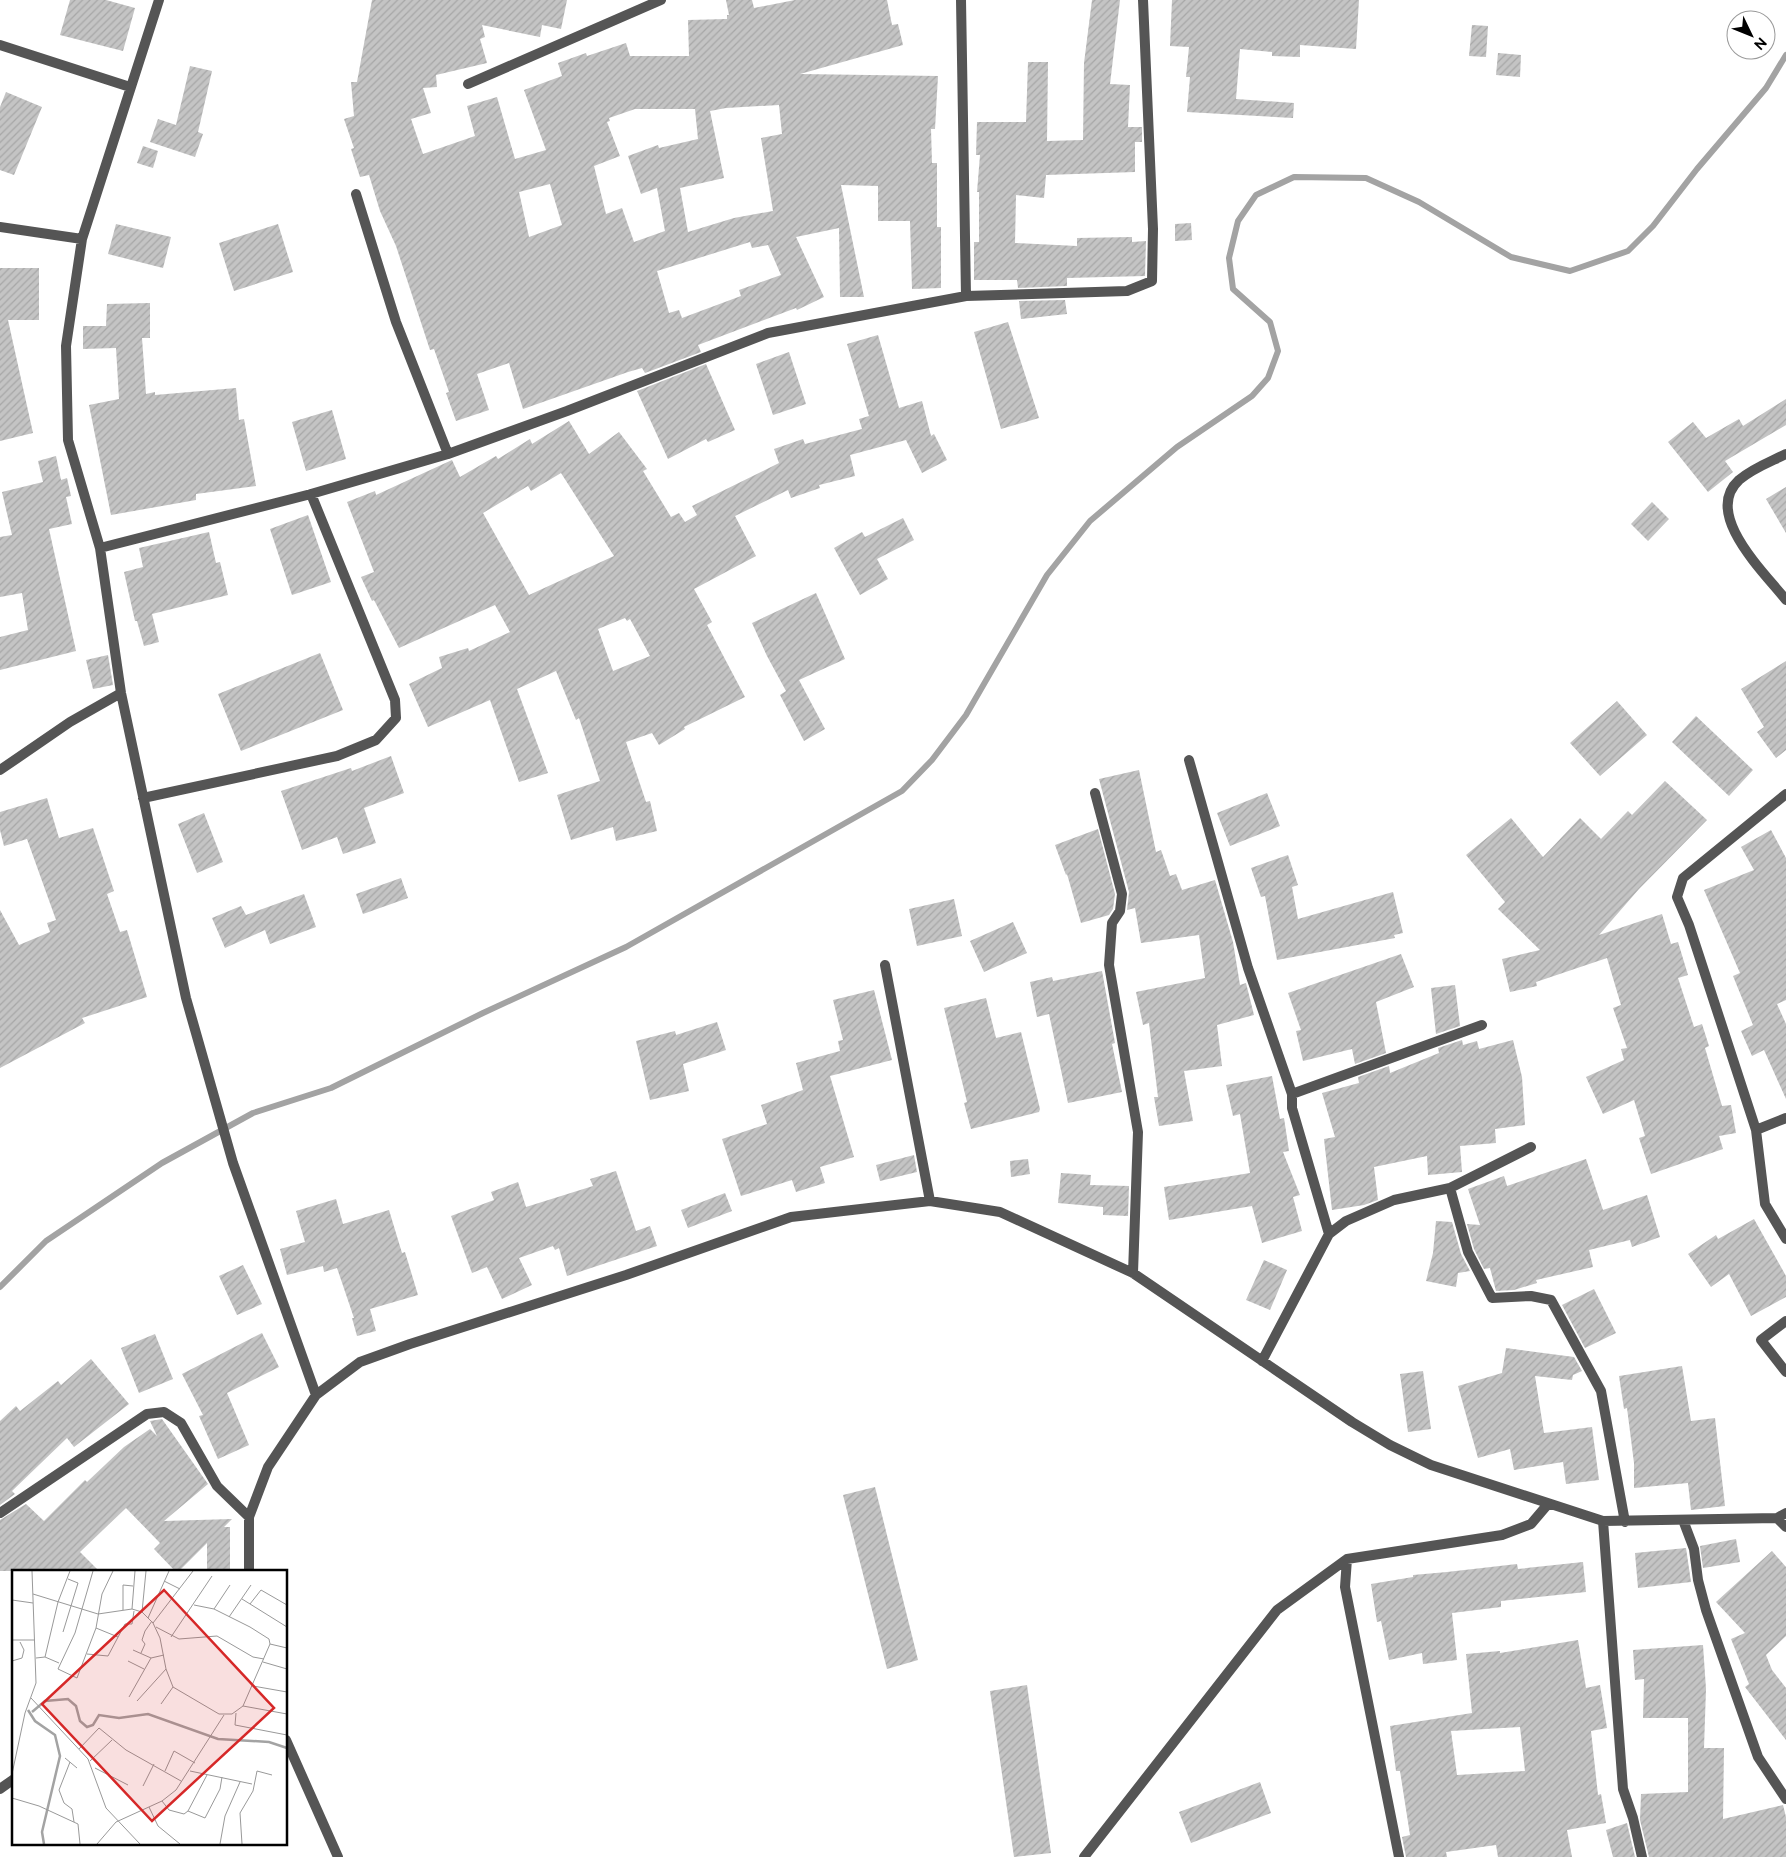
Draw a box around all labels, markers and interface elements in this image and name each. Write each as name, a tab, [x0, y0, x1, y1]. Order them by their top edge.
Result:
north arrow	[1726, 10, 1776, 60]
text: N	[1751, 35, 1770, 53]
inset map	[12, 1570, 288, 1844]

